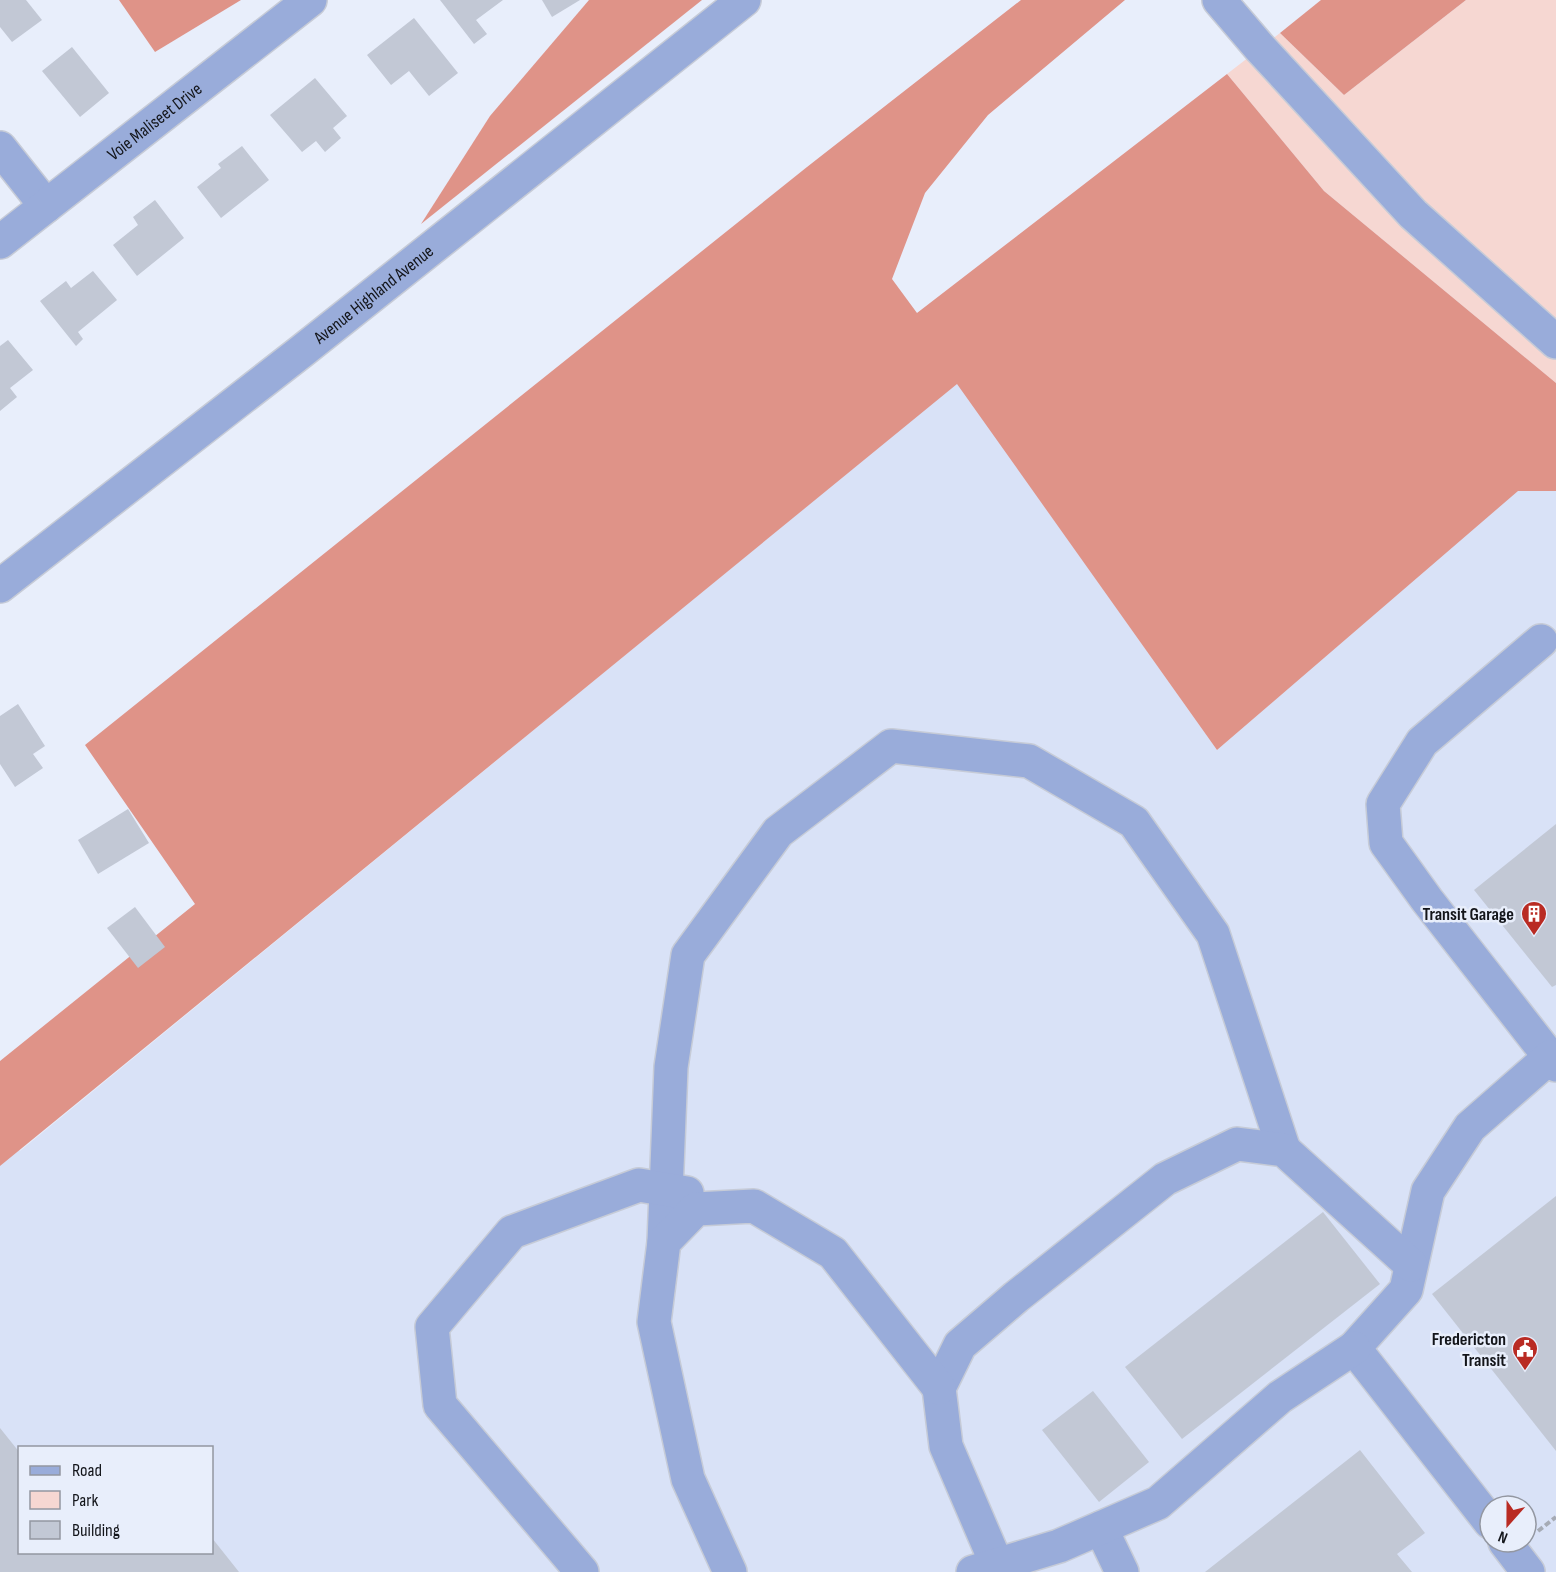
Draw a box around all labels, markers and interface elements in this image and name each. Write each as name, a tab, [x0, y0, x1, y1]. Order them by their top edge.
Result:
street label: Voie Maliseet Drive	[103, 78, 206, 165]
street label: Avenue Highland Avenue	[309, 240, 438, 349]
building icon: Transit Garage	[1519, 899, 1549, 937]
place label: Transit Garage	[1423, 904, 1514, 925]
place label: Fredericton Transit	[1432, 1329, 1506, 1371]
public building icon: Fredericton Transit	[1510, 1334, 1540, 1372]
legend	[18, 1446, 213, 1554]
text: Road	[72, 1460, 102, 1481]
text: Park	[72, 1490, 98, 1511]
north arrow	[1478, 1494, 1538, 1554]
text: Building	[72, 1520, 120, 1541]
text: N	[1496, 1526, 1511, 1547]

